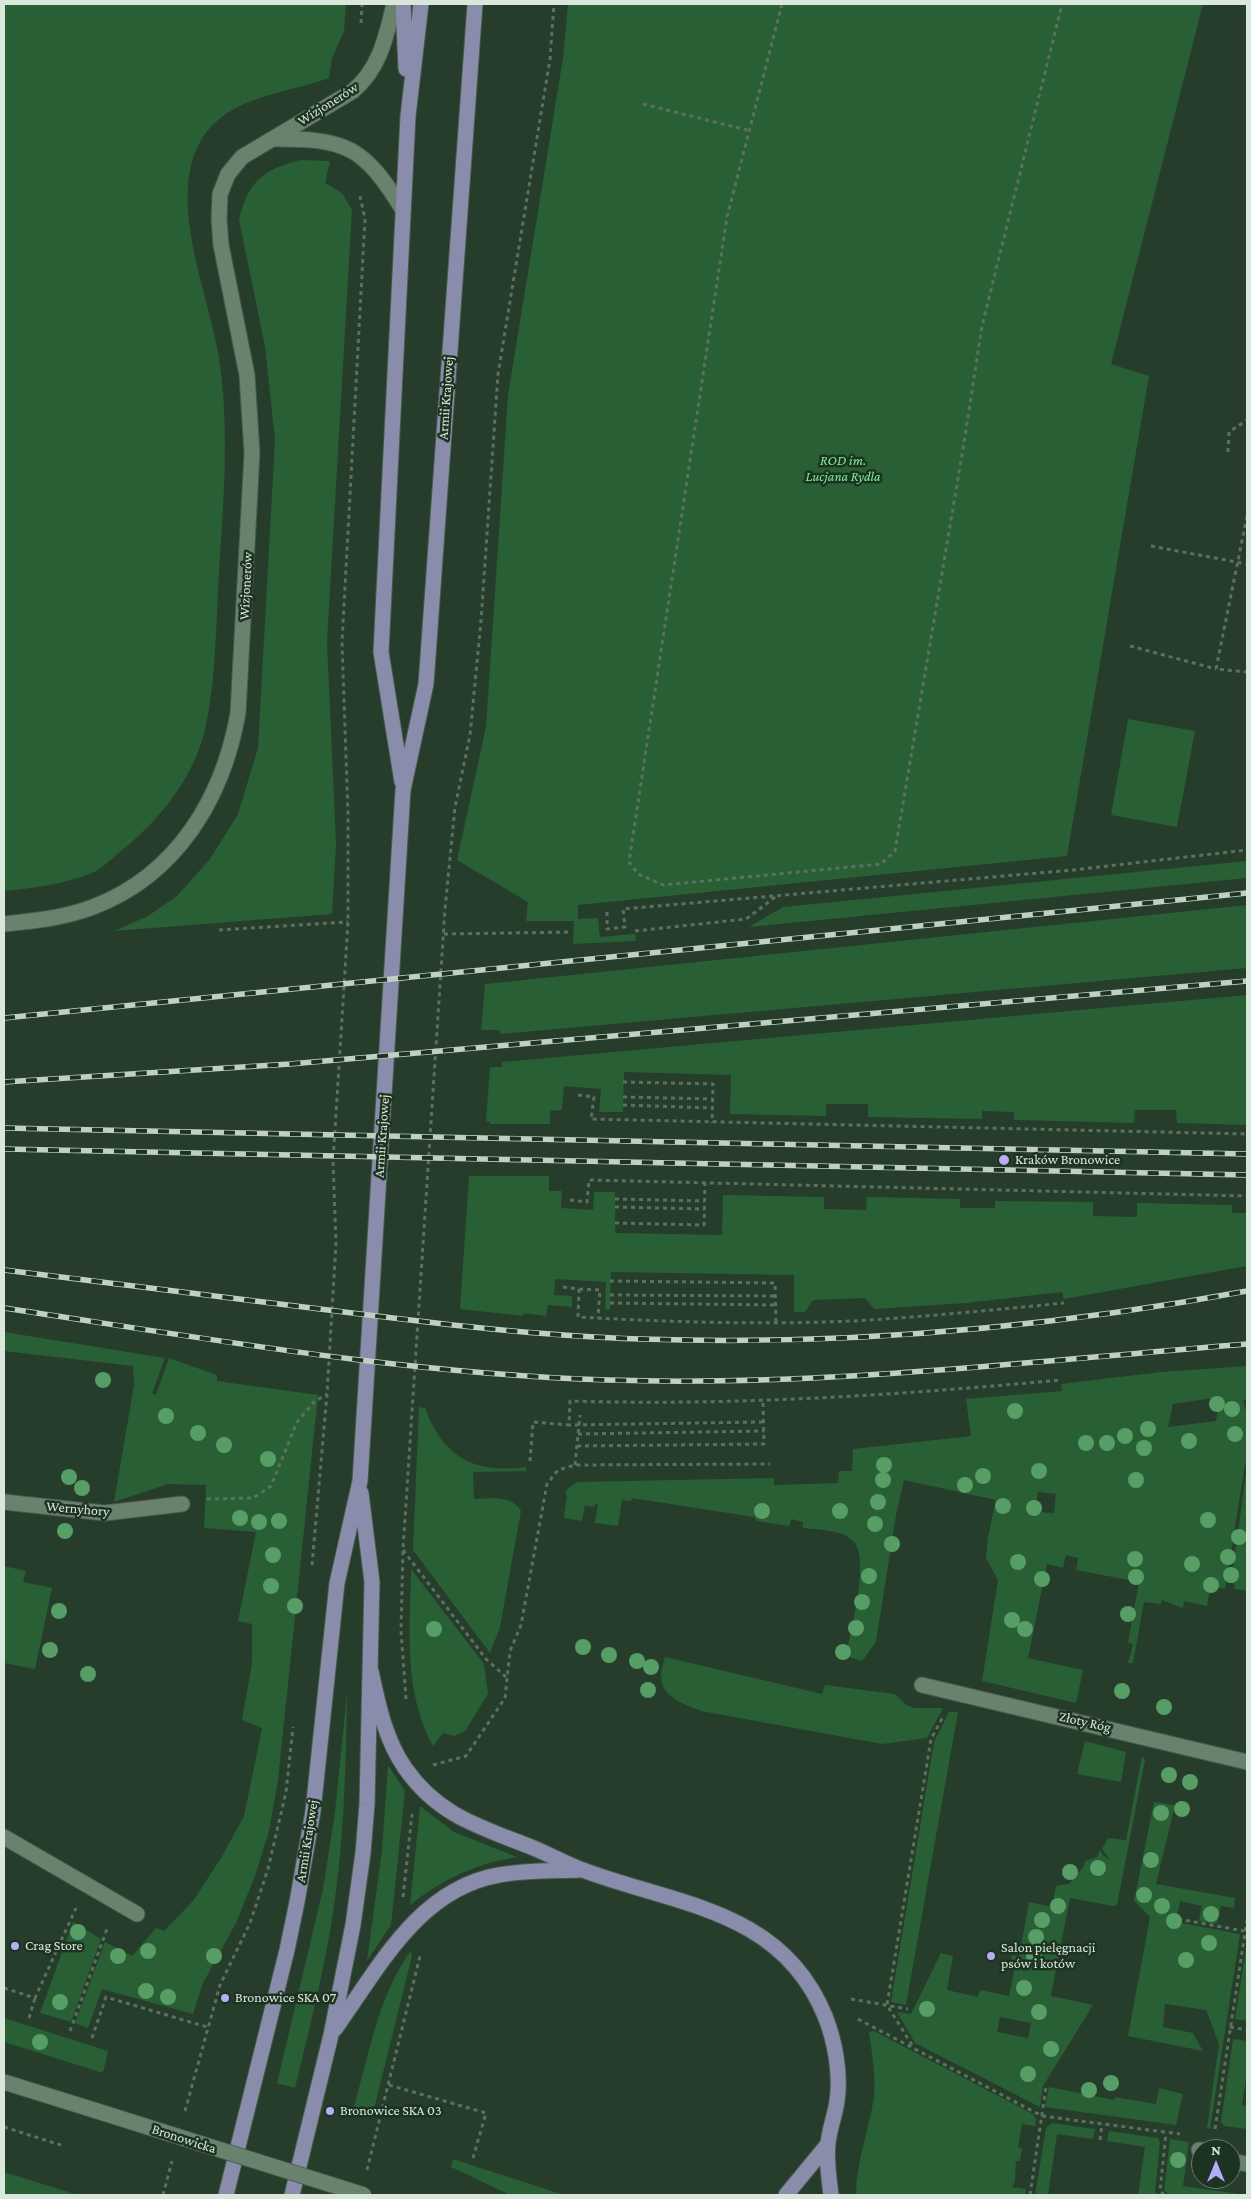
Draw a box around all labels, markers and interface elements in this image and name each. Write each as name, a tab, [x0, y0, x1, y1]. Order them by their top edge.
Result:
street label: Wizjonerów	[295, 79, 361, 129]
street label: Armii Krajowej	[435, 356, 457, 440]
park label: ROD im. Lucjana Rydla	[805, 453, 881, 486]
street label: Wizjonerów	[236, 552, 256, 620]
street label: Armii Krajowej	[371, 1094, 393, 1178]
place label: Kraków Bronowice	[1015, 1152, 1120, 1168]
marker: Kraków Bronowice	[997, 1153, 1011, 1167]
street label: Wernyhory	[46, 1498, 110, 1520]
street label: Złoty Róg	[1057, 1708, 1113, 1736]
street label: Armii Krajowej	[292, 1798, 322, 1884]
place label: Crag Store	[25, 1938, 83, 1954]
marker: Crag Store	[9, 1940, 21, 1952]
place label: Salon pielęgnacji psów i kotów	[1001, 1940, 1095, 1972]
marker: Salon pielęgnacji psów i kotów	[985, 1950, 997, 1962]
place label: Bronowice SKA 07	[235, 1990, 336, 2006]
marker: Bronowice SKA 07	[219, 1992, 231, 2004]
place label: Bronowice SKA 03	[340, 2103, 442, 2119]
marker: Bronowice SKA 03	[324, 2105, 336, 2117]
street label: Bronowicka	[150, 2121, 218, 2157]
north arrow	[1191, 2139, 1241, 2189]
text: N	[1211, 2142, 1221, 2158]

